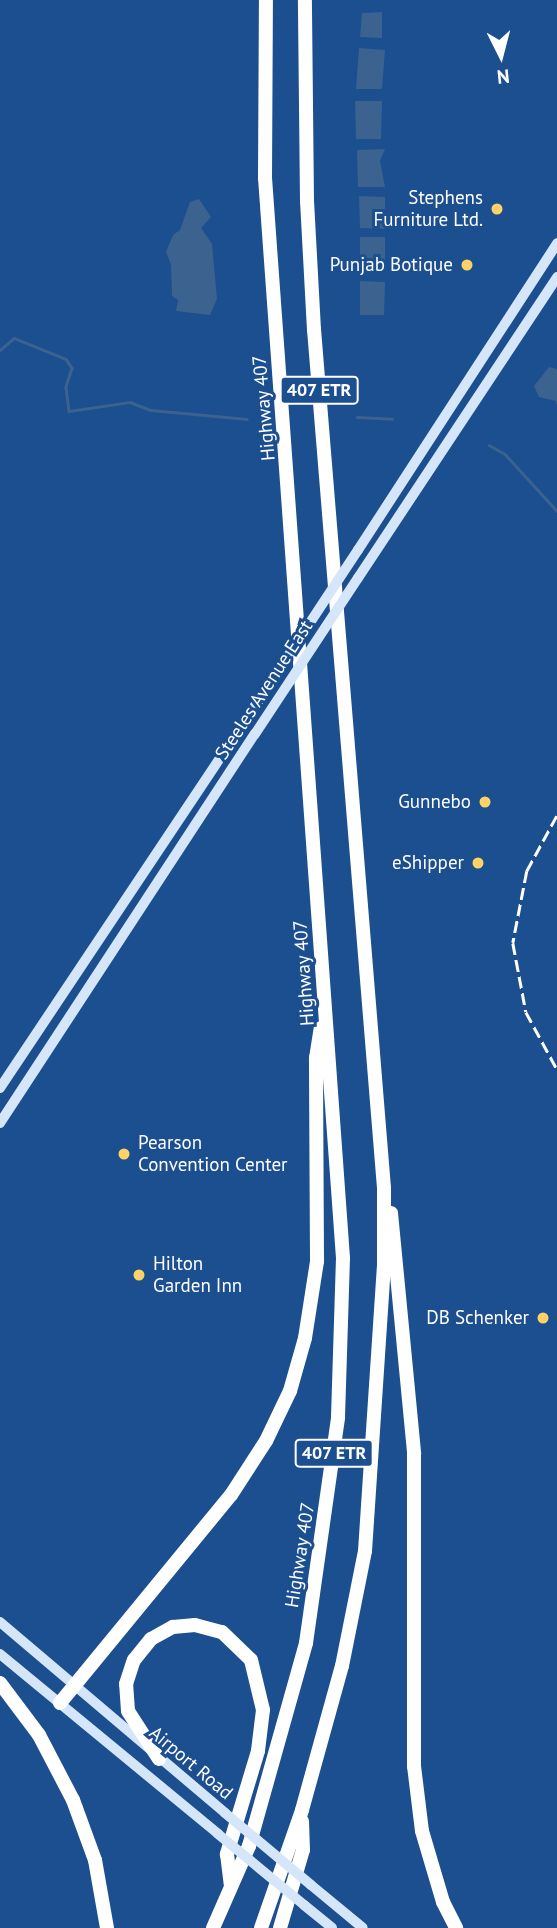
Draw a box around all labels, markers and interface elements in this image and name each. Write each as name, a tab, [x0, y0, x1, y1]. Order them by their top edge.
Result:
north arrow	[466, 21, 536, 91]
text: N	[496, 64, 511, 89]
place label: Stephens Furniture Ltd.	[373, 187, 483, 231]
marker: Stephens Furniture Ltd.	[489, 201, 505, 217]
place label: Punjab Botique	[330, 254, 453, 276]
marker: Punjab Botique	[459, 257, 475, 273]
street label: Highway 407	[248, 354, 280, 462]
road number: 407 ETR	[279, 376, 359, 404]
street label: Steeles Avenue East	[210, 616, 318, 764]
place label: Gunnebo	[398, 791, 471, 813]
marker: Gunnebo	[477, 794, 493, 810]
place label: eShipper	[392, 852, 464, 874]
marker: eShipper	[470, 855, 486, 871]
street label: Highway 407	[289, 919, 319, 1027]
place label: Pearson Convention Center	[138, 1132, 288, 1176]
marker: Pearson Convention Center	[116, 1146, 132, 1162]
place label: Hilton Garden Inn	[153, 1253, 242, 1297]
marker: Hilton Garden Inn	[131, 1267, 147, 1283]
place label: DB Schenker	[426, 1307, 529, 1329]
marker: DB Schenker	[535, 1310, 551, 1326]
road number: 407 ETR	[294, 1438, 374, 1468]
street label: Highway 407	[280, 1500, 320, 1610]
street label: Airport Road	[145, 1722, 237, 1804]

